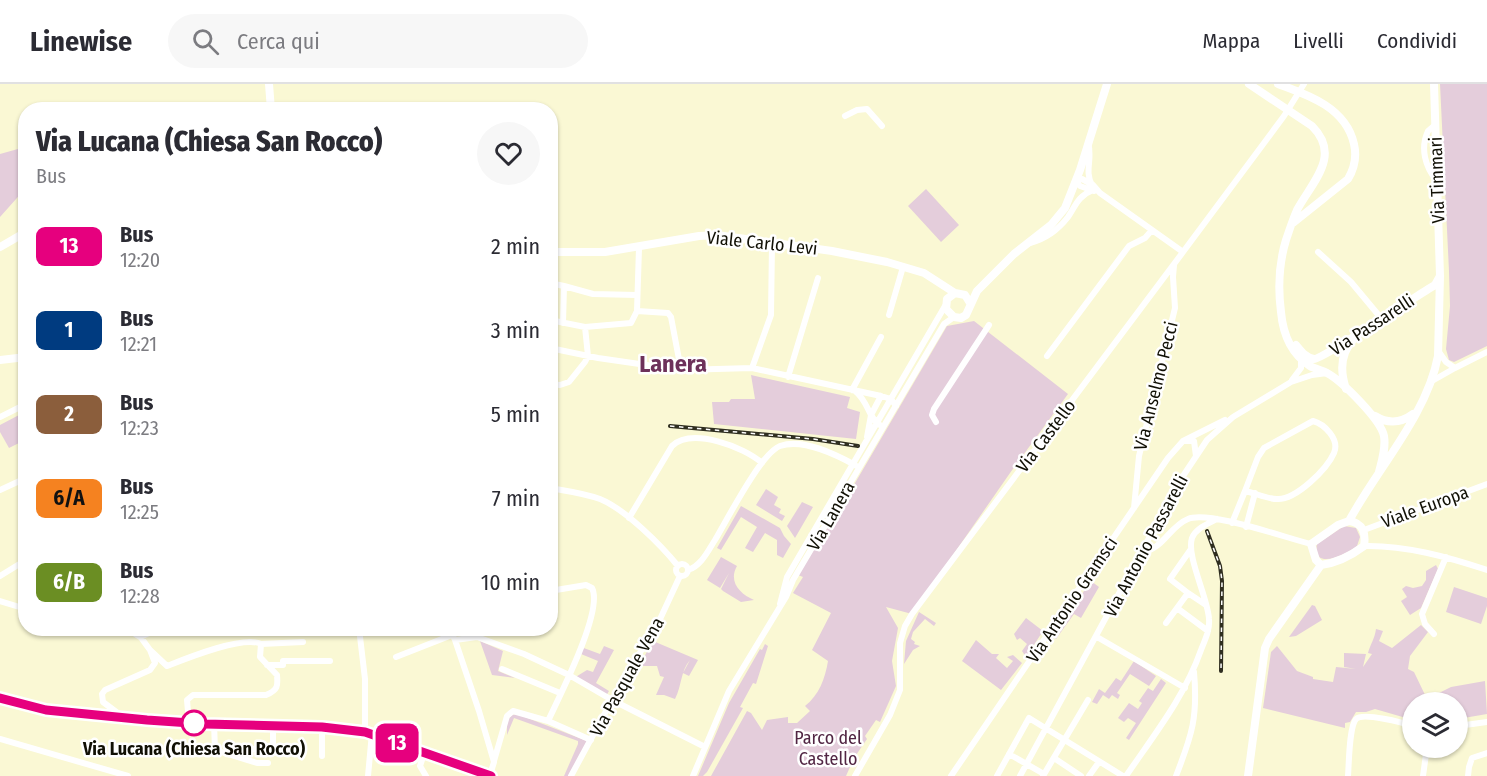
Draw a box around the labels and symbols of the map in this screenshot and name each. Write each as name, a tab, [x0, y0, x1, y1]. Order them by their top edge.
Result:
street label: Via Timmari	[1424, 136, 1450, 224]
street label: Viale Carlo Levi	[705, 226, 819, 260]
street label: Via Passarelli	[1326, 289, 1418, 361]
street label: Via Anselmo Pecci	[1129, 319, 1183, 453]
district label: Lanera	[639, 350, 707, 378]
street label: Via Castello	[1011, 395, 1081, 477]
street label: Via Antonio Passarelli	[1099, 471, 1193, 621]
street label: Via Lanera	[802, 477, 860, 555]
street label: Viale Europa	[1378, 481, 1472, 533]
street label: Via Antonio Gramsci	[1022, 533, 1122, 667]
street label: Via Pasquale Vena	[585, 613, 669, 741]
marker: Via Lucana (Chiesa San Rocco)	[181, 710, 207, 736]
line badge: 13	[370, 724, 424, 762]
park label: Parco del Castello	[794, 727, 862, 770]
place label: Via Lucana (Chiesa San Rocco)	[82, 738, 306, 760]

